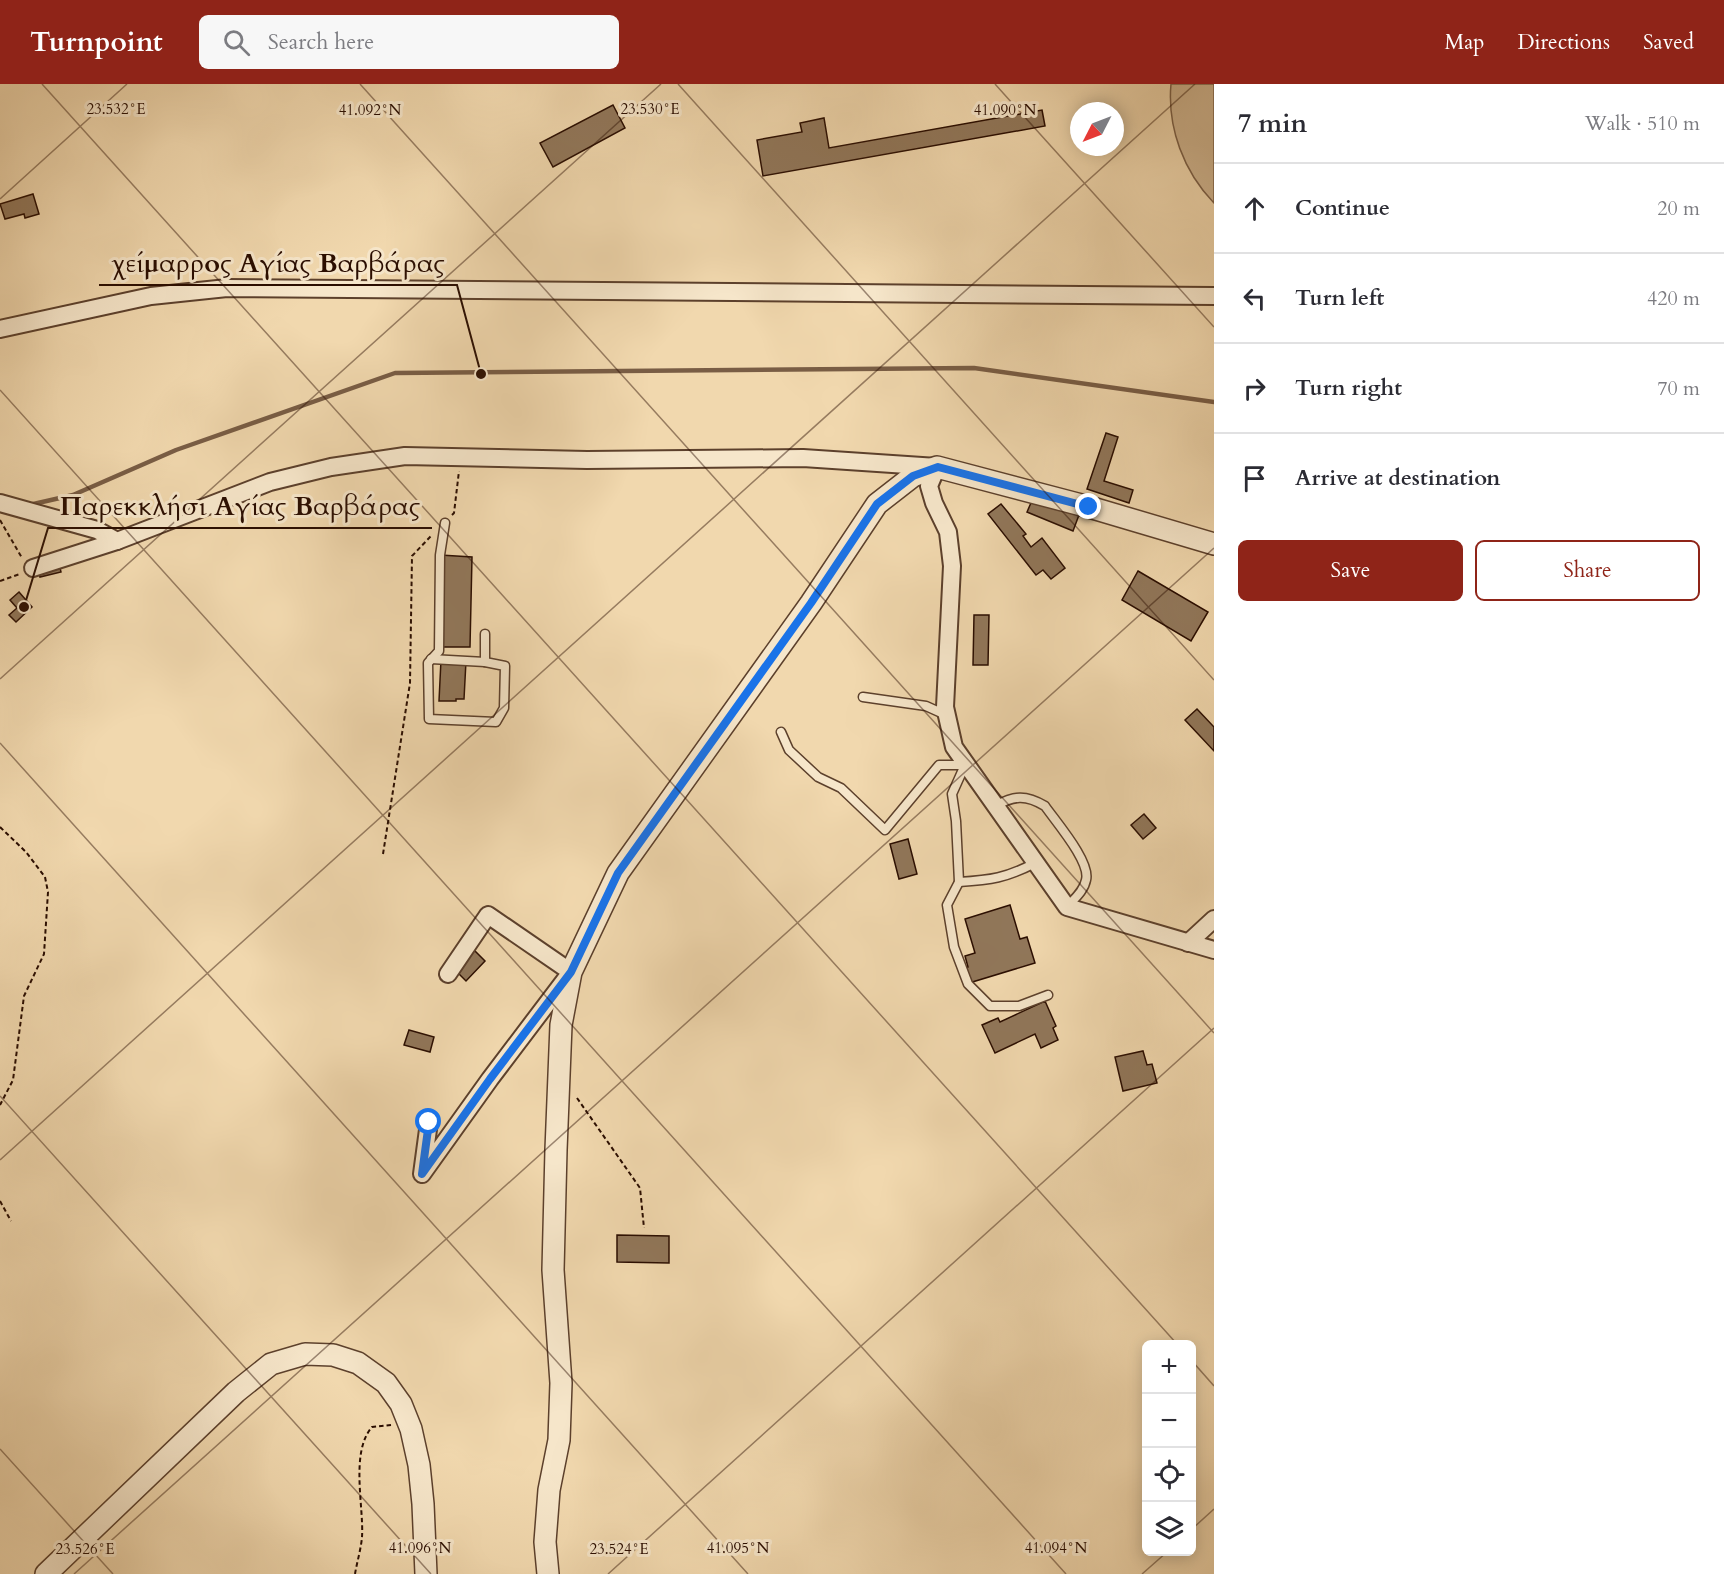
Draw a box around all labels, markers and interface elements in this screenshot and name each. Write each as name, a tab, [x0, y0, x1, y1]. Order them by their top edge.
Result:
search box	[199, 15, 619, 69]
text: Turnpoint	[30, 23, 163, 61]
icon: search	[220, 26, 253, 59]
text: Search here	[268, 27, 374, 57]
text: Map	[1444, 28, 1484, 57]
text: Directions	[1517, 28, 1610, 57]
text: Saved	[1643, 28, 1694, 57]
text: 23.532°E	[86, 99, 146, 119]
text: 23.530°E	[620, 99, 680, 119]
text: 41.092°N	[339, 100, 402, 120]
text: 41.090°N	[974, 100, 1037, 120]
north arrow	[1070, 102, 1124, 156]
text: 7 min	[1238, 106, 1307, 141]
text: Walk · 510 m	[1585, 110, 1700, 137]
icon: ahead	[1238, 192, 1271, 225]
text: Continue	[1295, 193, 1390, 223]
text: 20 m	[1657, 195, 1700, 222]
callout: χείμαρρος Αγίας Βαρβάρας	[99, 240, 457, 285]
text: χείμαρρος Αγίας Βαρβάρας	[111, 245, 445, 282]
icon: left	[1238, 282, 1271, 315]
text: Turn left	[1295, 283, 1384, 313]
text: 420 m	[1647, 285, 1700, 312]
icon: right	[1238, 372, 1271, 405]
text: Turn right	[1295, 373, 1402, 403]
text: 70 m	[1657, 375, 1700, 402]
icon: arrive	[1238, 462, 1271, 495]
text: Arrive at destination	[1295, 463, 1500, 493]
callout: Παρεκκλήσι Αγίας Βαρβάρας	[48, 483, 432, 528]
text: Παρεκκλήσι Αγίας Βαρβάρας	[60, 488, 420, 525]
route end	[1075, 493, 1101, 519]
button: Save	[1238, 540, 1463, 601]
button: Share	[1475, 540, 1700, 601]
route start	[415, 1108, 441, 1134]
map controls	[1142, 1340, 1196, 1556]
button: +	[1142, 1340, 1196, 1394]
button: −	[1142, 1394, 1196, 1448]
button: locate	[1142, 1448, 1196, 1502]
button: layers	[1142, 1502, 1196, 1556]
text: 41.096°N	[389, 1538, 452, 1558]
text: 41.095°N	[707, 1538, 770, 1558]
text: 41.094°N	[1025, 1538, 1088, 1558]
text: 23.526°E	[55, 1539, 115, 1559]
text: 23.524°E	[589, 1539, 649, 1559]

